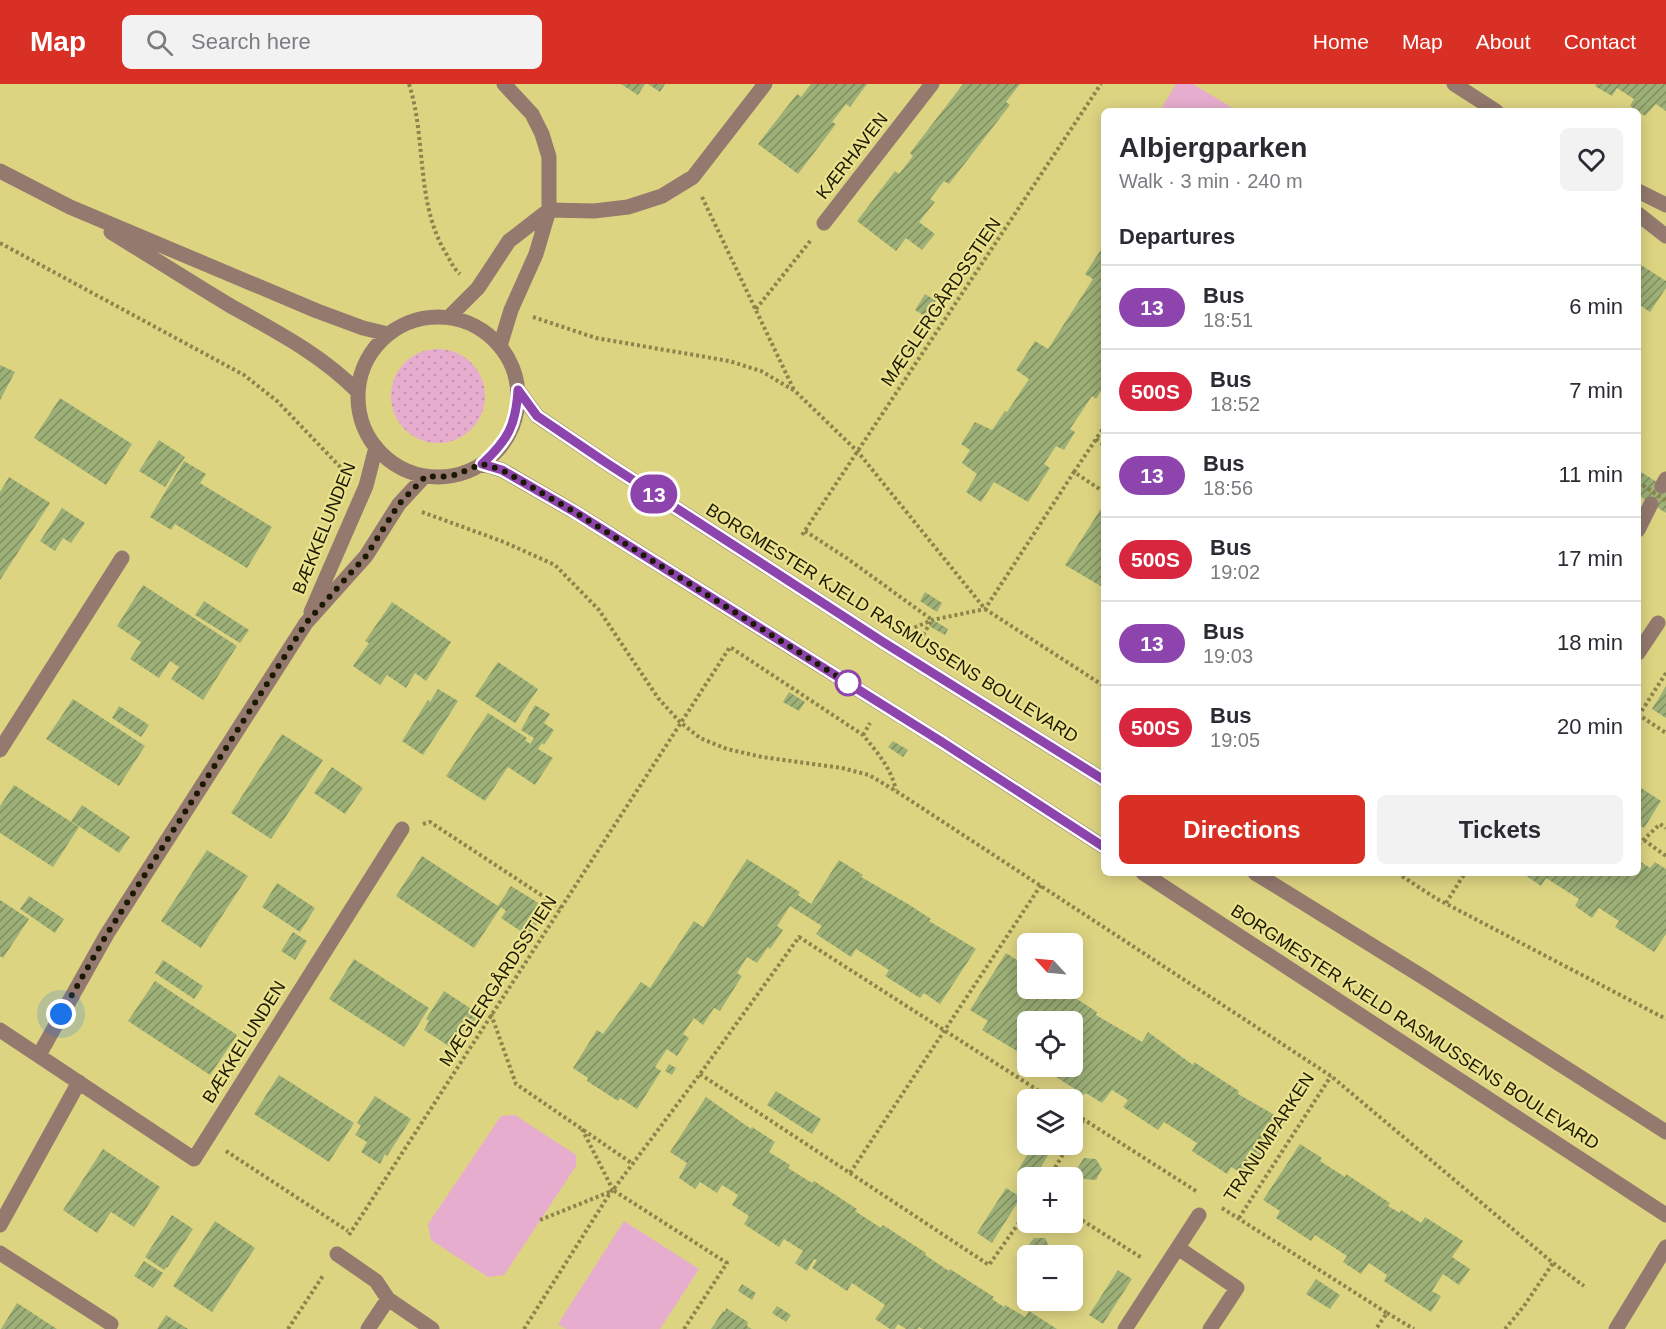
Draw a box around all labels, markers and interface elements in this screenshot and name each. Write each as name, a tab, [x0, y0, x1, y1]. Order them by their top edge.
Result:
search box	[122, 15, 542, 69]
text: Map	[30, 26, 86, 57]
icon: search	[143, 26, 176, 59]
text: Search here	[191, 29, 311, 54]
text: Home	[1313, 30, 1369, 53]
text: Map	[1402, 30, 1443, 53]
text: About	[1476, 30, 1531, 53]
text: Contact	[1564, 30, 1636, 53]
street label: KÆRHAVEN	[812, 109, 892, 203]
button: heart	[1560, 128, 1623, 191]
text: Albjergparken	[1119, 132, 1307, 163]
text: Walk · 3 min · 240 m	[1119, 170, 1303, 192]
street label: MÆGLERGÅRDSSTIEN	[877, 214, 1005, 390]
text: Departures	[1119, 224, 1235, 249]
text: Bus	[1203, 283, 1245, 308]
text: 6 min	[1569, 294, 1623, 319]
text: 13	[1140, 296, 1164, 319]
text: 18:51	[1203, 309, 1253, 331]
text: Bus	[1210, 367, 1252, 392]
text: 7 min	[1569, 378, 1623, 403]
text: 500S	[1131, 380, 1180, 403]
text: 18:52	[1210, 393, 1260, 415]
text: Bus	[1203, 451, 1245, 476]
street label: BÆKKELUNDEN	[288, 459, 360, 597]
text: 11 min	[1559, 462, 1623, 487]
text: 13	[1140, 464, 1164, 487]
line badge: 13	[627, 474, 681, 514]
text: 18:56	[1203, 477, 1253, 499]
text: 13	[642, 483, 666, 506]
street label: BORGMESTER KJELD RASMUSSENS BOULEVARD	[702, 499, 1082, 747]
text: Bus	[1210, 535, 1252, 560]
text: 17 min	[1557, 546, 1623, 571]
text: 500S	[1131, 548, 1180, 571]
text: 19:02	[1210, 561, 1260, 583]
text: Bus	[1203, 619, 1245, 644]
text: 18 min	[1557, 630, 1623, 655]
text: 13	[1140, 632, 1164, 655]
text: 19:03	[1203, 645, 1253, 667]
unlabelled marker	[835, 670, 861, 696]
text: Bus	[1210, 703, 1252, 728]
text: 20 min	[1557, 714, 1623, 739]
text: 500S	[1131, 716, 1180, 739]
text: 19:05	[1210, 729, 1260, 751]
button: Directions	[1119, 795, 1365, 864]
button: Tickets	[1377, 795, 1623, 864]
street label: MÆGLERGÅRDSSTIEN	[435, 892, 561, 1070]
street label: BORGMESTER KJELD RASMUSSENS BOULEVARD	[1227, 900, 1603, 1154]
north arrow	[1017, 933, 1083, 999]
map controls	[1017, 933, 1083, 1311]
street label: BÆKKELUNDEN	[198, 977, 290, 1107]
your location	[46, 999, 76, 1029]
button: locate	[1017, 1011, 1083, 1077]
street label: TRANUMPARKEN	[1220, 1069, 1318, 1205]
button: layers	[1017, 1089, 1083, 1155]
button: +	[1017, 1167, 1083, 1233]
button: −	[1017, 1245, 1083, 1311]

